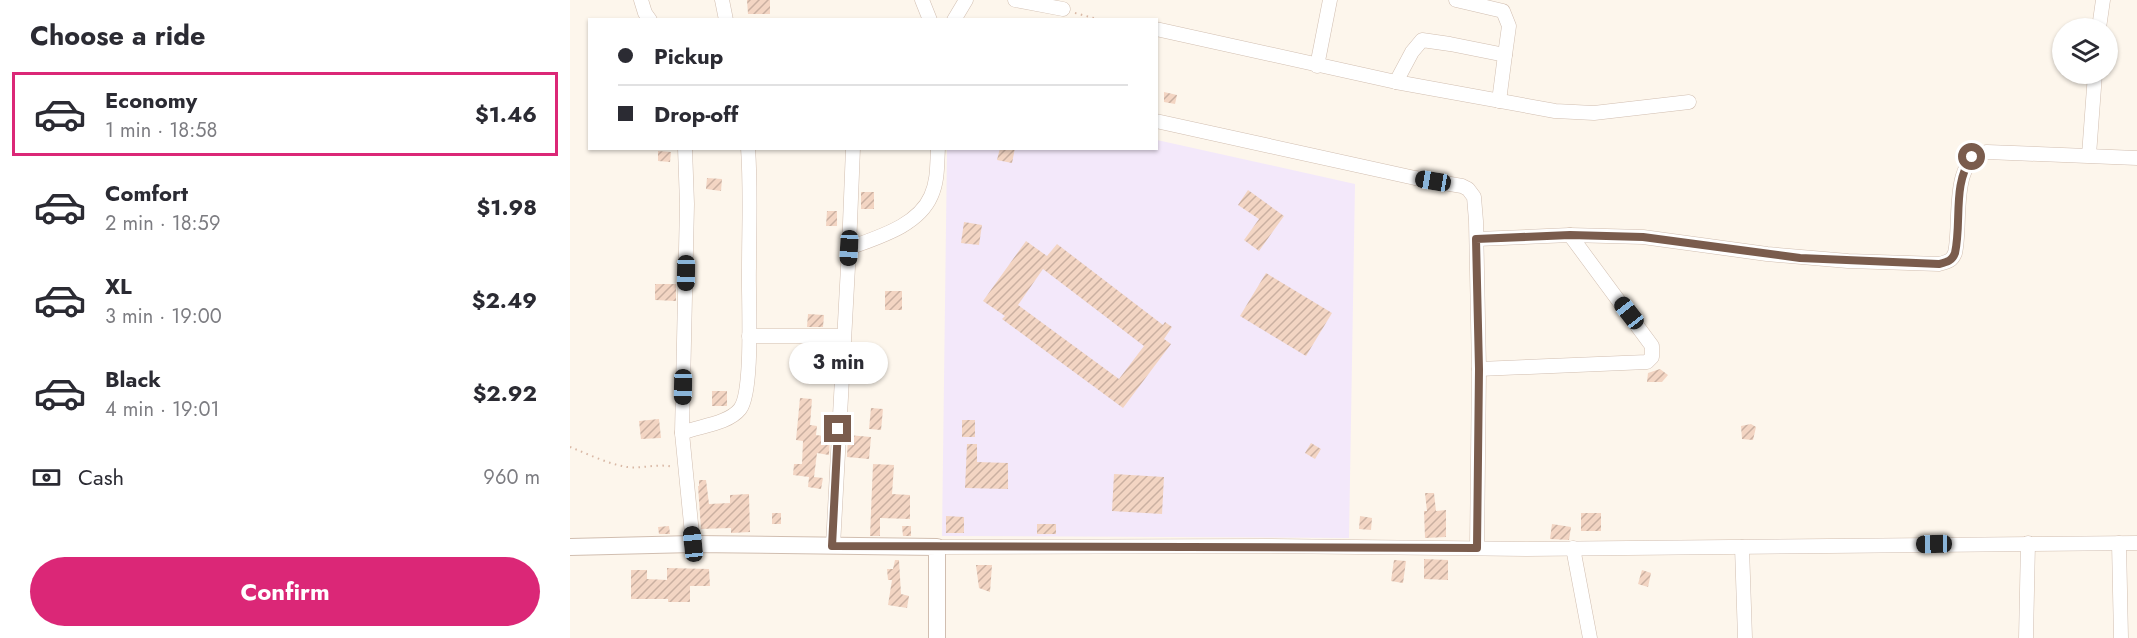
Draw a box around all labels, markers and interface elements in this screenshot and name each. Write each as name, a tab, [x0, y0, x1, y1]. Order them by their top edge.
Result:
text: Choose a ride	[30, 16, 205, 55]
map controls	[2052, 18, 2118, 84]
button: layers	[2052, 18, 2118, 84]
text: Pickup	[654, 40, 723, 72]
text: Economy	[105, 84, 197, 116]
icon: car	[33, 87, 87, 141]
text: $1.46	[475, 98, 537, 130]
text: Drop-off	[654, 98, 738, 130]
text: 1 min · 18:58	[105, 116, 217, 145]
route start	[1958, 143, 1985, 170]
car	[1414, 169, 1452, 193]
text: Comfort	[105, 177, 188, 209]
icon: car	[33, 180, 87, 234]
text: $1.98	[477, 191, 537, 223]
text: 2 min · 18:59	[105, 209, 220, 238]
car	[839, 230, 859, 266]
car	[677, 255, 695, 291]
text: XL	[105, 270, 132, 302]
icon: car	[33, 273, 87, 327]
text: $2.49	[472, 284, 537, 316]
car	[1611, 293, 1647, 333]
text: 3 min · 19:00	[105, 302, 222, 331]
callout: 3 min	[788, 342, 888, 384]
text: 3 min	[813, 348, 864, 377]
text: Black	[105, 363, 161, 395]
icon: car	[33, 366, 87, 420]
car	[674, 369, 692, 405]
text: $2.92	[473, 377, 537, 409]
text: 4 min · 19:01	[105, 395, 219, 424]
route end	[824, 415, 851, 442]
icon: cash	[30, 461, 63, 494]
text: Cash	[78, 461, 124, 493]
text: 960 m	[483, 463, 540, 492]
car	[682, 525, 704, 563]
car	[1916, 535, 1952, 553]
button: Confirm	[30, 557, 540, 626]

